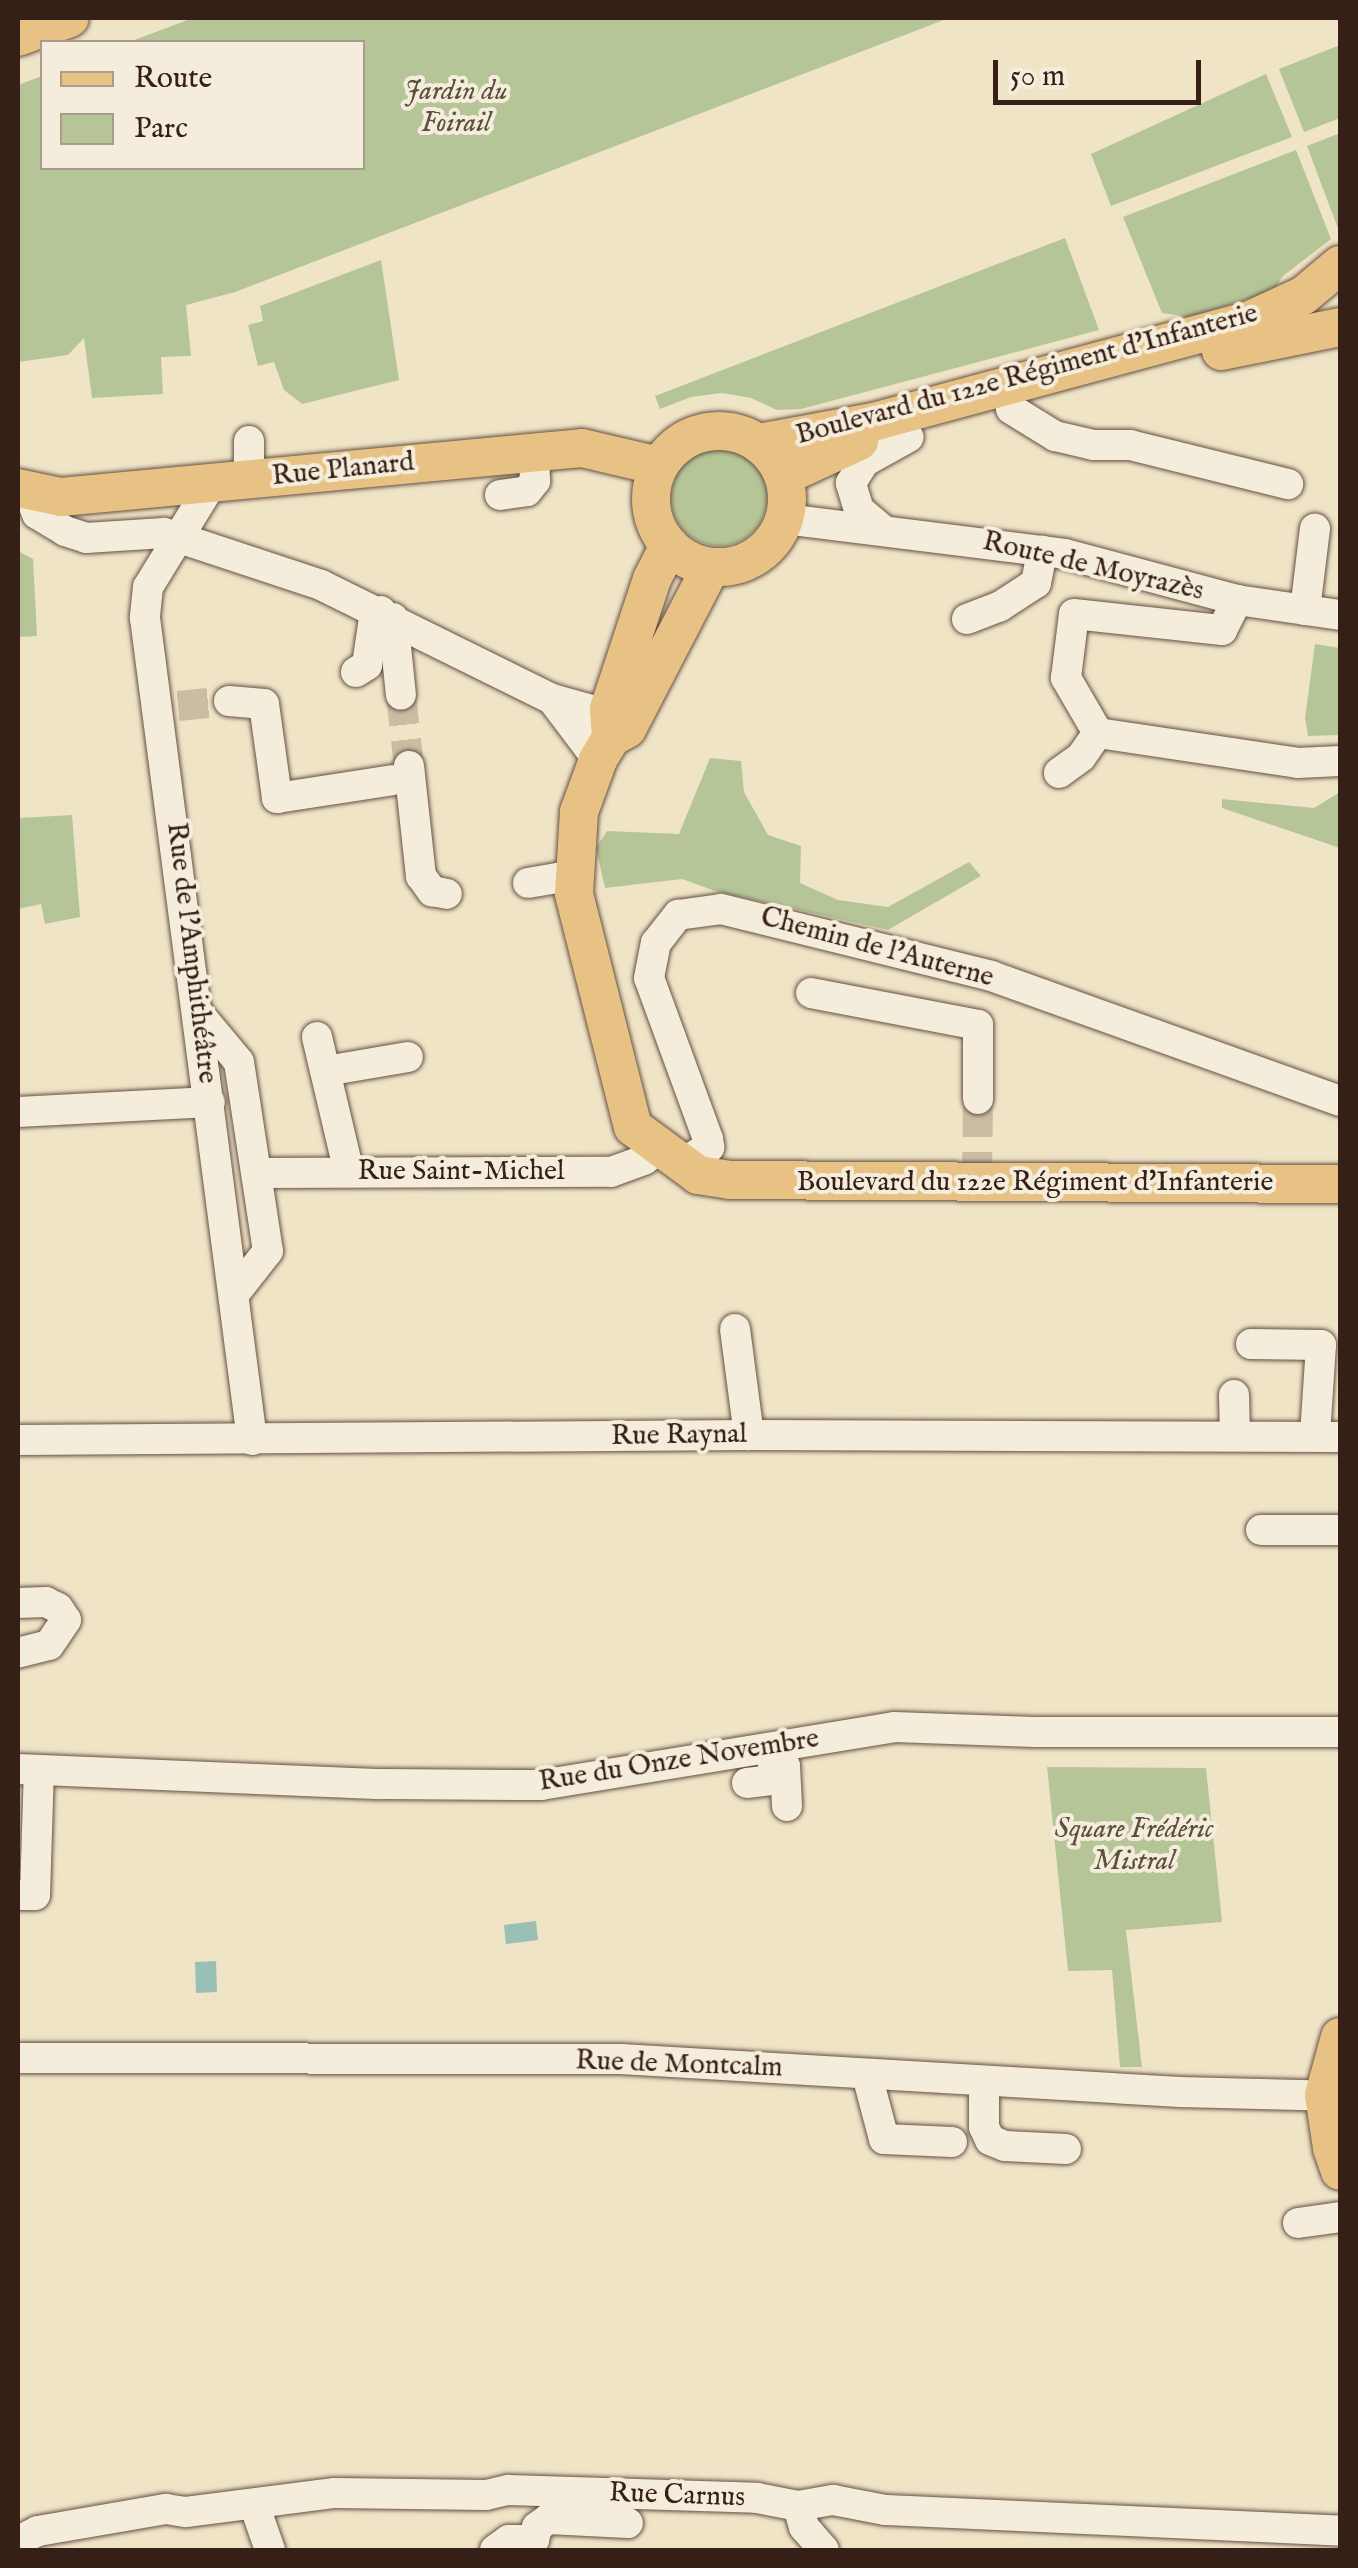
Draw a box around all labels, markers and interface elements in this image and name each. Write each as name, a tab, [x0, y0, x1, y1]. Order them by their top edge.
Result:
legend	[40, 40, 365, 170]
scale bar	[998, 40, 1206, 102]
text: 50 m	[1010, 58, 1065, 96]
text: Route	[134, 60, 212, 98]
park label: Jardin du Foirail	[405, 75, 507, 141]
text: Parc	[134, 110, 188, 148]
street label: Boulevard du 122e Régiment d'Infanterie	[792, 297, 1262, 453]
street label: Rue Planard	[270, 446, 416, 494]
street label: Route de Moyrazès	[979, 525, 1207, 609]
street label: Rue de l'Amphithéâtre	[158, 821, 224, 1085]
street label: Chemin de l'Auterne	[757, 901, 997, 995]
street label: Rue Saint-Michel	[357, 1155, 565, 1189]
street label: Boulevard du 122e Régiment d'Infanterie	[797, 1166, 1273, 1200]
street label: Rue Raynal	[611, 1418, 747, 1454]
street label: Rue du Onze Novembre	[537, 1722, 821, 1800]
park label: Square Frédéric Mistral	[1055, 1813, 1213, 1879]
street label: Rue de Montcalm	[575, 2045, 783, 2085]
street label: Rue Carnus	[608, 2477, 746, 2515]

